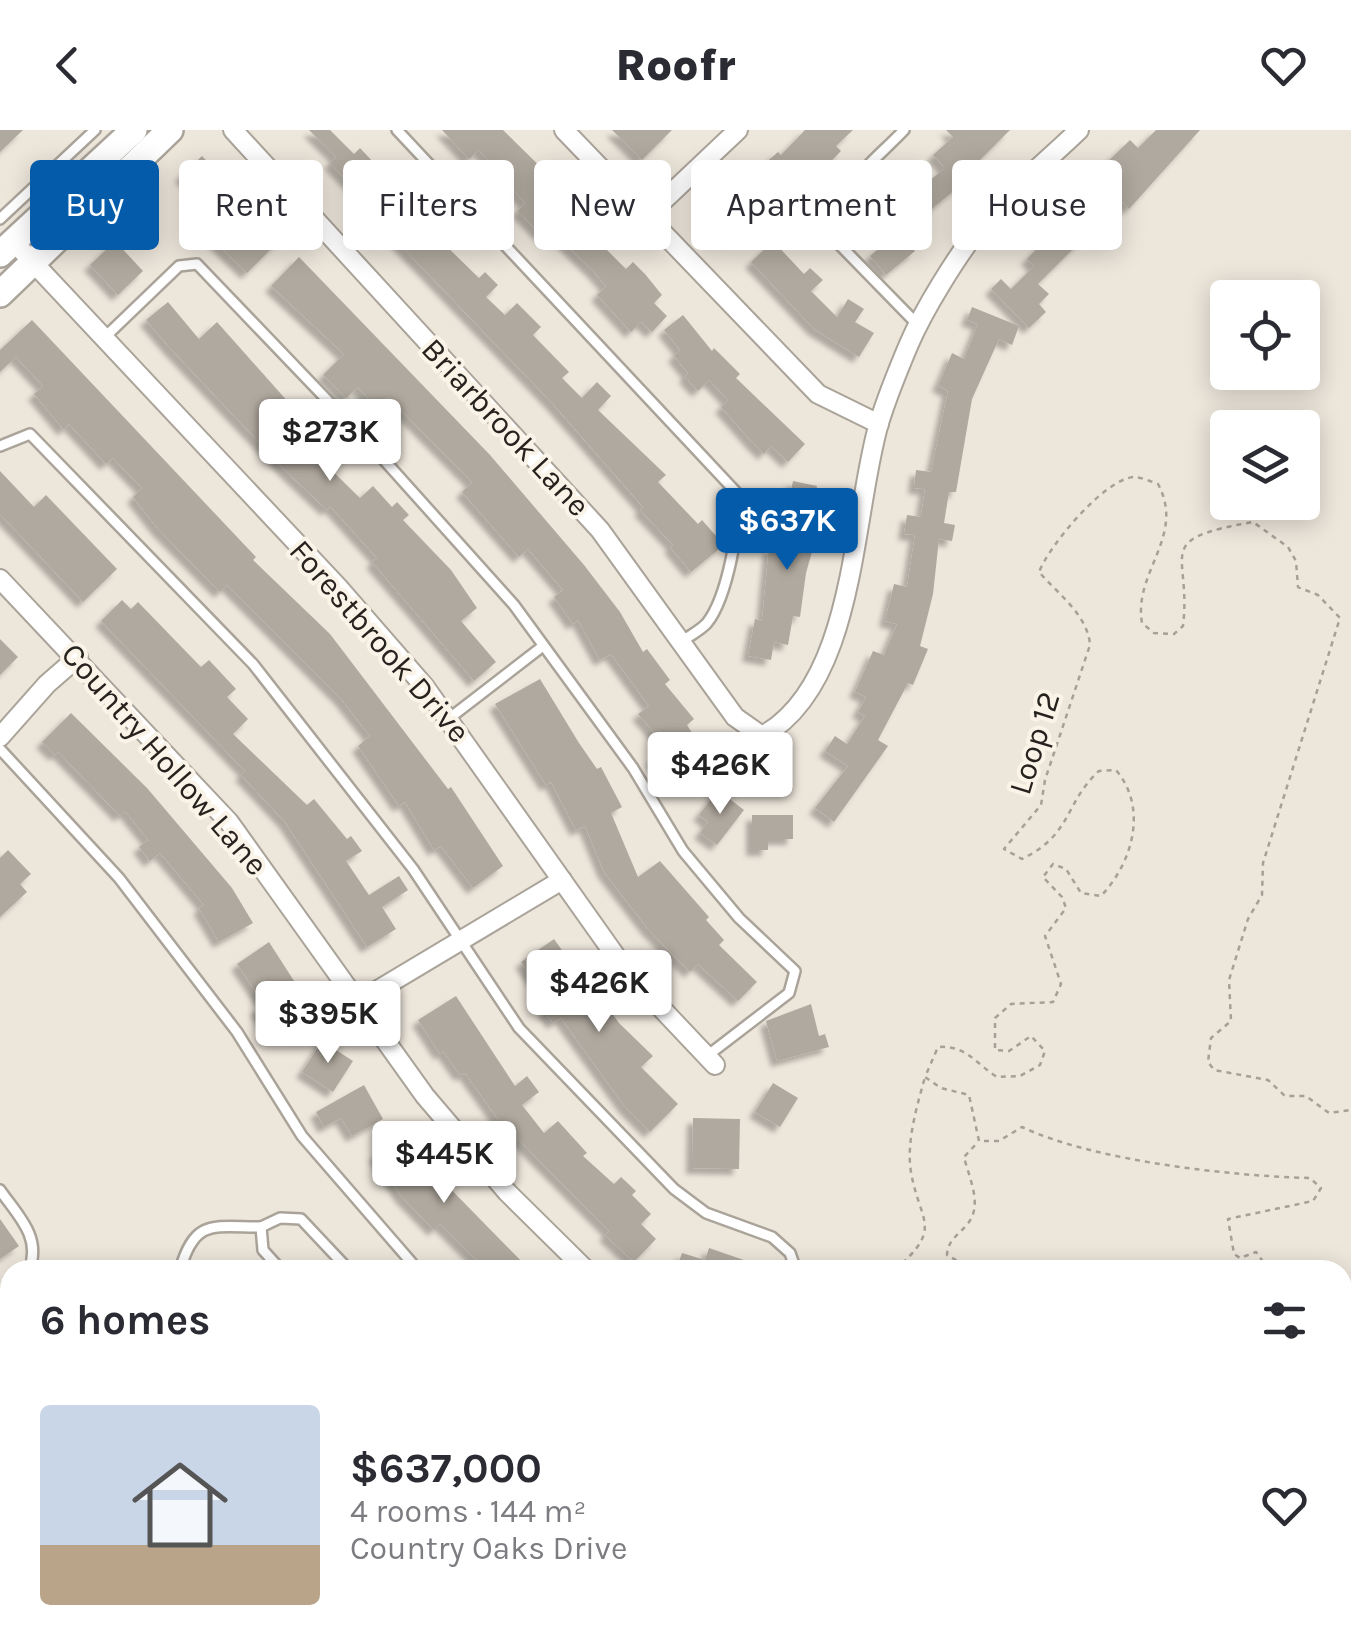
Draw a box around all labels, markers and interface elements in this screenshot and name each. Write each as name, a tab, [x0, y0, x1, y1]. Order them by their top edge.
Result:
icon: back	[40, 38, 95, 93]
icon: heart	[1256, 38, 1311, 93]
text: Roofr	[615, 39, 736, 91]
chip: Buy	[30, 160, 159, 250]
chip: Rent	[179, 160, 323, 250]
chip: Filters	[343, 160, 514, 250]
chip: New	[534, 160, 671, 250]
chip: Apartment	[691, 160, 932, 250]
chip: House	[952, 160, 1122, 250]
map controls	[1210, 280, 1320, 520]
button: locate	[1210, 280, 1320, 390]
street label: Briarbrook Lane	[414, 331, 597, 524]
pin: $273K	[260, 399, 400, 484]
button: layers	[1210, 410, 1320, 520]
text: $273K	[281, 413, 379, 450]
pin: $637K	[717, 488, 857, 573]
text: $637K	[738, 502, 836, 539]
street label: Forestbrook Drive	[282, 533, 478, 750]
street label: Country Hollow Lane	[54, 636, 275, 883]
street label: Loop 12	[1001, 687, 1068, 799]
pin: $426K	[650, 732, 790, 817]
text: $426K	[670, 746, 770, 783]
pin: $426K	[529, 950, 669, 1035]
text: $426K	[549, 964, 649, 1001]
pin: $395K	[258, 981, 398, 1066]
text: $395K	[277, 995, 379, 1032]
pin: $445K	[374, 1121, 514, 1206]
text: $445K	[394, 1135, 494, 1172]
icon: filters	[1257, 1293, 1312, 1348]
text: 6 homes	[40, 1295, 210, 1345]
text: $637,000	[350, 1443, 542, 1493]
icon: home	[120, 1445, 240, 1565]
icon: heart	[1257, 1478, 1312, 1533]
text: 4 rooms · 144 m²	[350, 1493, 586, 1530]
text: Country Oaks Drive	[350, 1530, 627, 1567]

